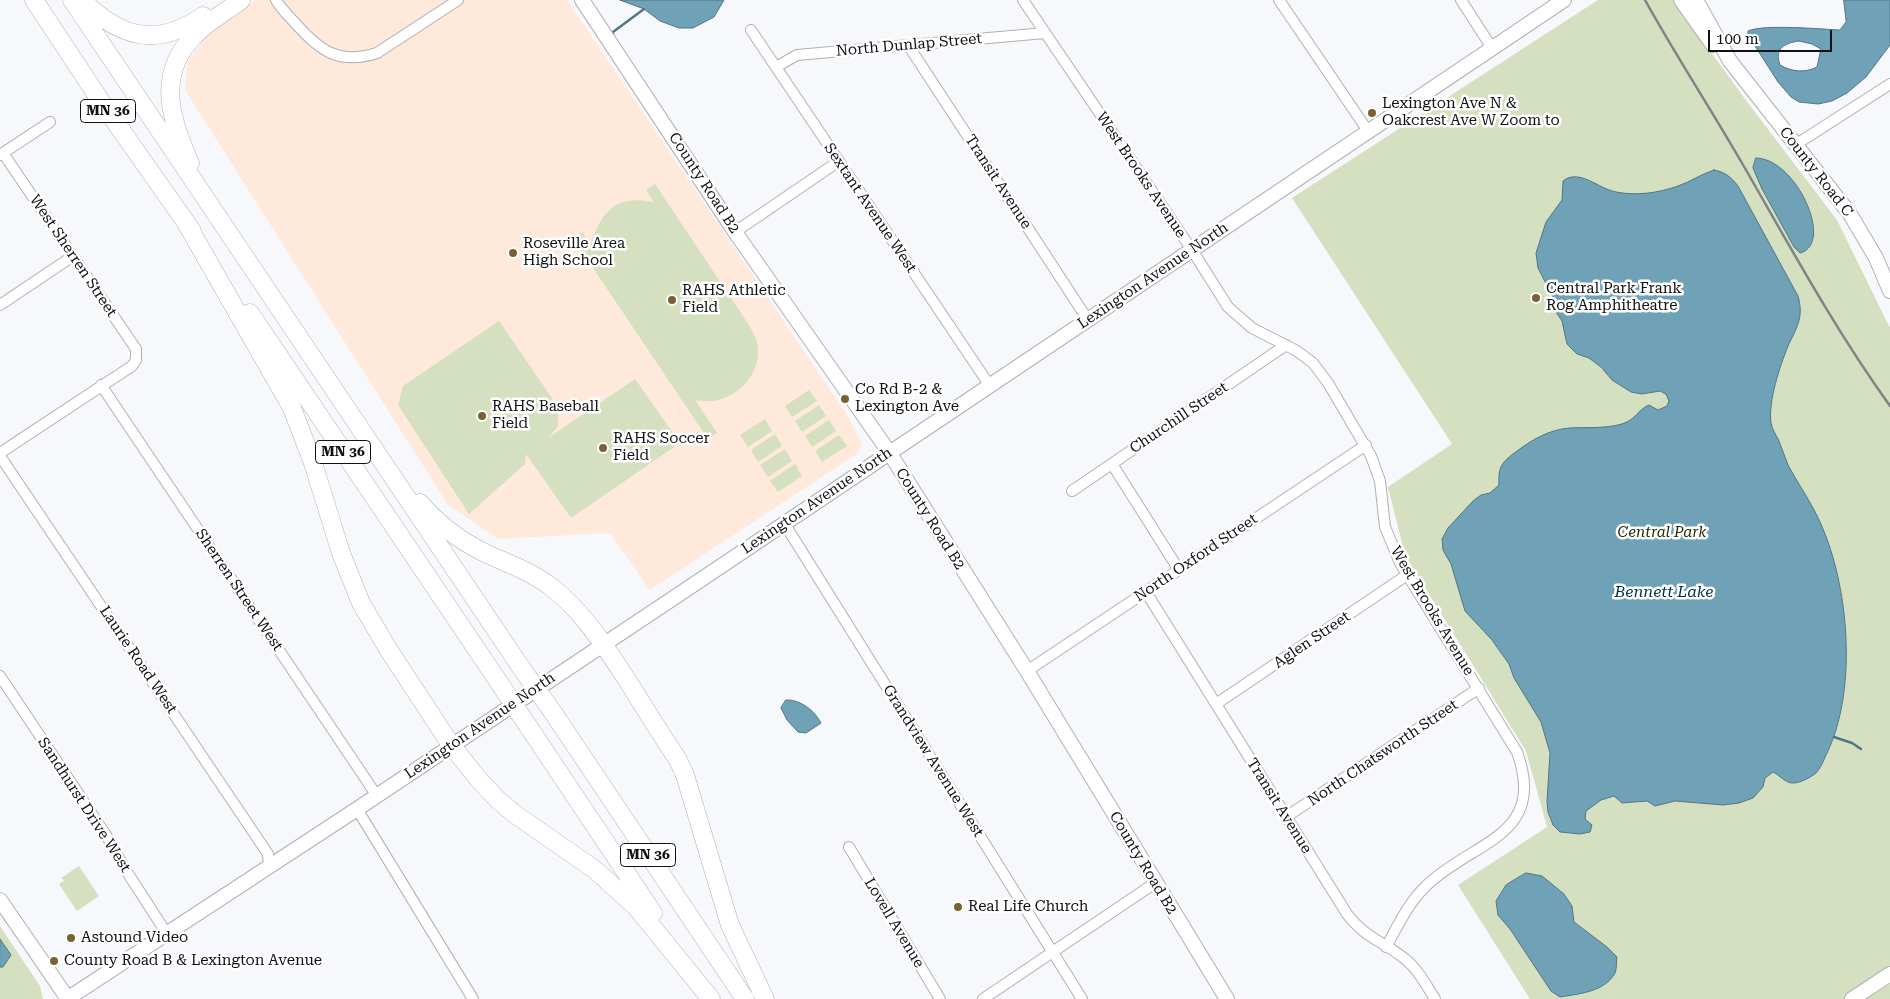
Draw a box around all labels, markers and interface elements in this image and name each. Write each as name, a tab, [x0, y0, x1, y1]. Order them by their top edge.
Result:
scale bar	[1710, 20, 1834, 52]
street label: North Dunlap Street	[835, 30, 983, 60]
text: 100 m	[1716, 30, 1759, 48]
place label: Lexington Ave N & Oakcrest Ave W Zoom to	[1382, 95, 1560, 130]
road number: MN 36	[80, 100, 136, 122]
marker: Lexington Ave N & Oakcrest Ave W Zoom to	[1366, 107, 1378, 119]
street label: West Brooks Avenue	[1092, 109, 1190, 241]
street label: County Road C	[1775, 124, 1857, 220]
street label: County Road B2	[665, 129, 743, 237]
street label: Transit Avenue	[961, 131, 1035, 233]
street label: Sextant Avenue West	[820, 140, 920, 276]
street label: West Sherren Street	[25, 191, 121, 321]
street label: Lexington Avenue North	[1074, 219, 1232, 333]
place label: Roseville Area High School	[523, 235, 625, 270]
marker: Roseville Area High School	[507, 247, 519, 259]
place label: Central Park Frank Rog Amphitheatre	[1546, 280, 1682, 315]
place label: RAHS Athletic Field	[682, 282, 786, 317]
marker: Central Park Frank Rog Amphitheatre	[1530, 292, 1542, 304]
marker: RAHS Athletic Field	[666, 294, 678, 306]
street label: Churchill Street	[1126, 378, 1232, 458]
place label: Co Rd B-2 & Lexington Ave	[855, 381, 959, 416]
marker: Co Rd B-2 & Lexington Ave	[839, 393, 851, 405]
place label: RAHS Baseball Field	[492, 398, 599, 433]
marker: RAHS Baseball Field	[476, 410, 488, 422]
place label: RAHS Soccer Field	[613, 430, 710, 465]
road number: MN 36	[316, 441, 370, 464]
marker: RAHS Soccer Field	[597, 442, 609, 454]
street label: Lexington Avenue North	[738, 444, 896, 558]
street label: County Road B2	[891, 465, 969, 573]
street label: North Oxford Street	[1131, 510, 1261, 606]
park label: Central Park	[1618, 524, 1706, 542]
street label: Sherren Street West	[191, 525, 287, 655]
street label: West Brooks Avenue	[1386, 543, 1478, 679]
water label: Bennett Lake	[1615, 582, 1713, 602]
street label: Laurie Road West	[95, 603, 181, 717]
street label: Aglen Street	[1270, 608, 1354, 672]
street label: Lexington Avenue North	[401, 669, 559, 783]
street label: Grandview Avenue West	[879, 682, 987, 840]
street label: North Chatsworth Street	[1304, 696, 1462, 810]
street label: Sandhurst Drive West	[34, 734, 134, 876]
street label: Transit Avenue	[1243, 755, 1315, 857]
street label: County Road B2	[1105, 808, 1181, 918]
road number: MN 36	[620, 844, 676, 866]
street label: Lovell Avenue	[860, 875, 928, 971]
place label: Real Life Church	[968, 898, 1089, 916]
marker: Real Life Church	[952, 901, 964, 913]
place label: Astound Video	[81, 929, 188, 947]
marker: Astound Video	[65, 932, 77, 944]
place label: County Road B & Lexington Avenue	[64, 952, 322, 970]
marker: County Road B & Lexington Avenue	[48, 955, 60, 967]

